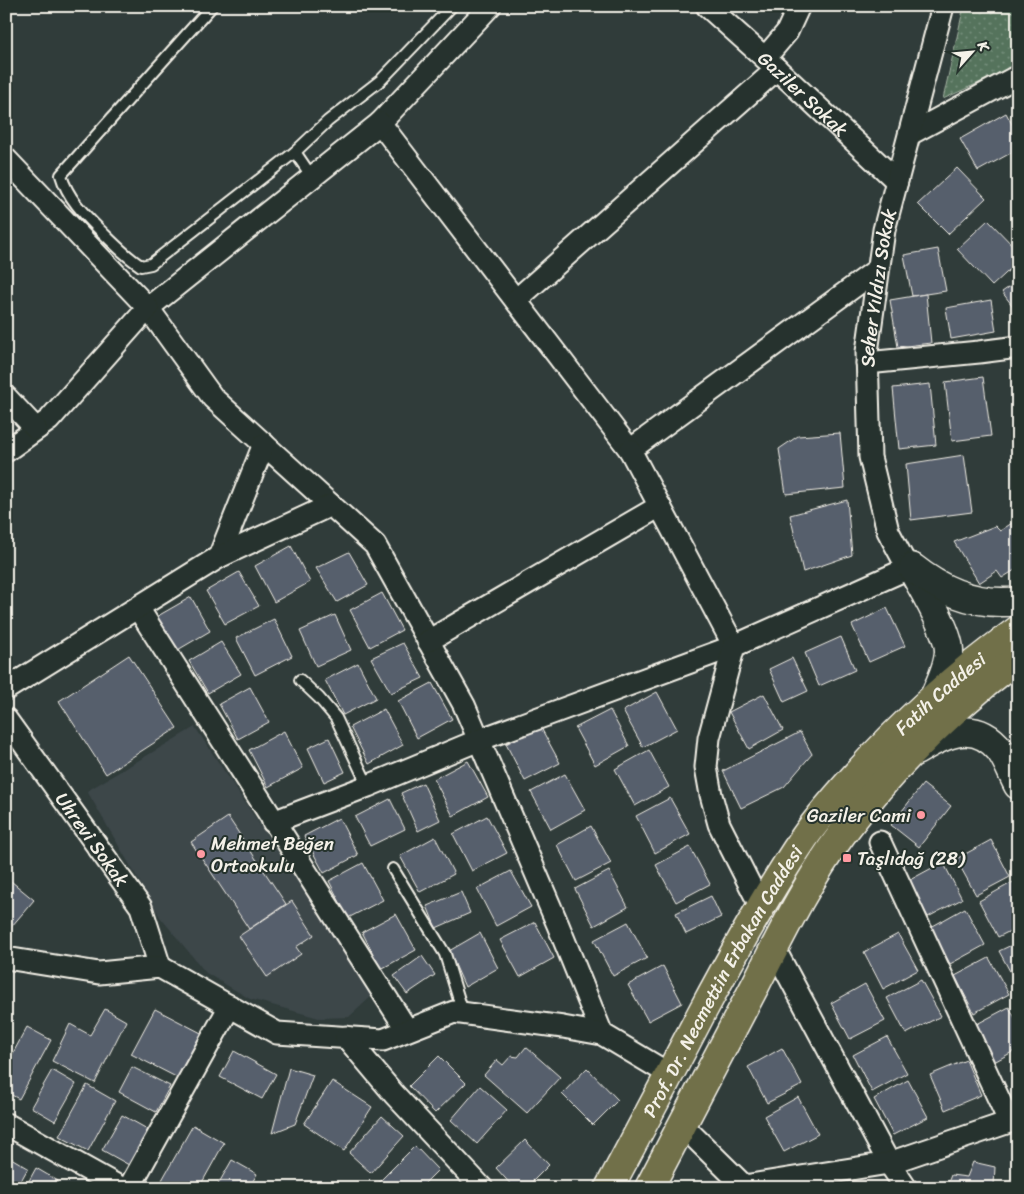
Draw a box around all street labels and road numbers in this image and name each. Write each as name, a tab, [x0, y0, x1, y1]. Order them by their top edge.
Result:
street label: Gaziler Sokak	[750, 42, 856, 145]
street label: Seher Yıldızı Sokak	[850, 205, 905, 368]
street label: Fatih Caddesi	[886, 643, 994, 743]
street label: Uhrevi Sokak	[47, 785, 138, 894]
street label: Prof. Dr. Necmettin Erbakan Caddesi	[633, 837, 812, 1123]

